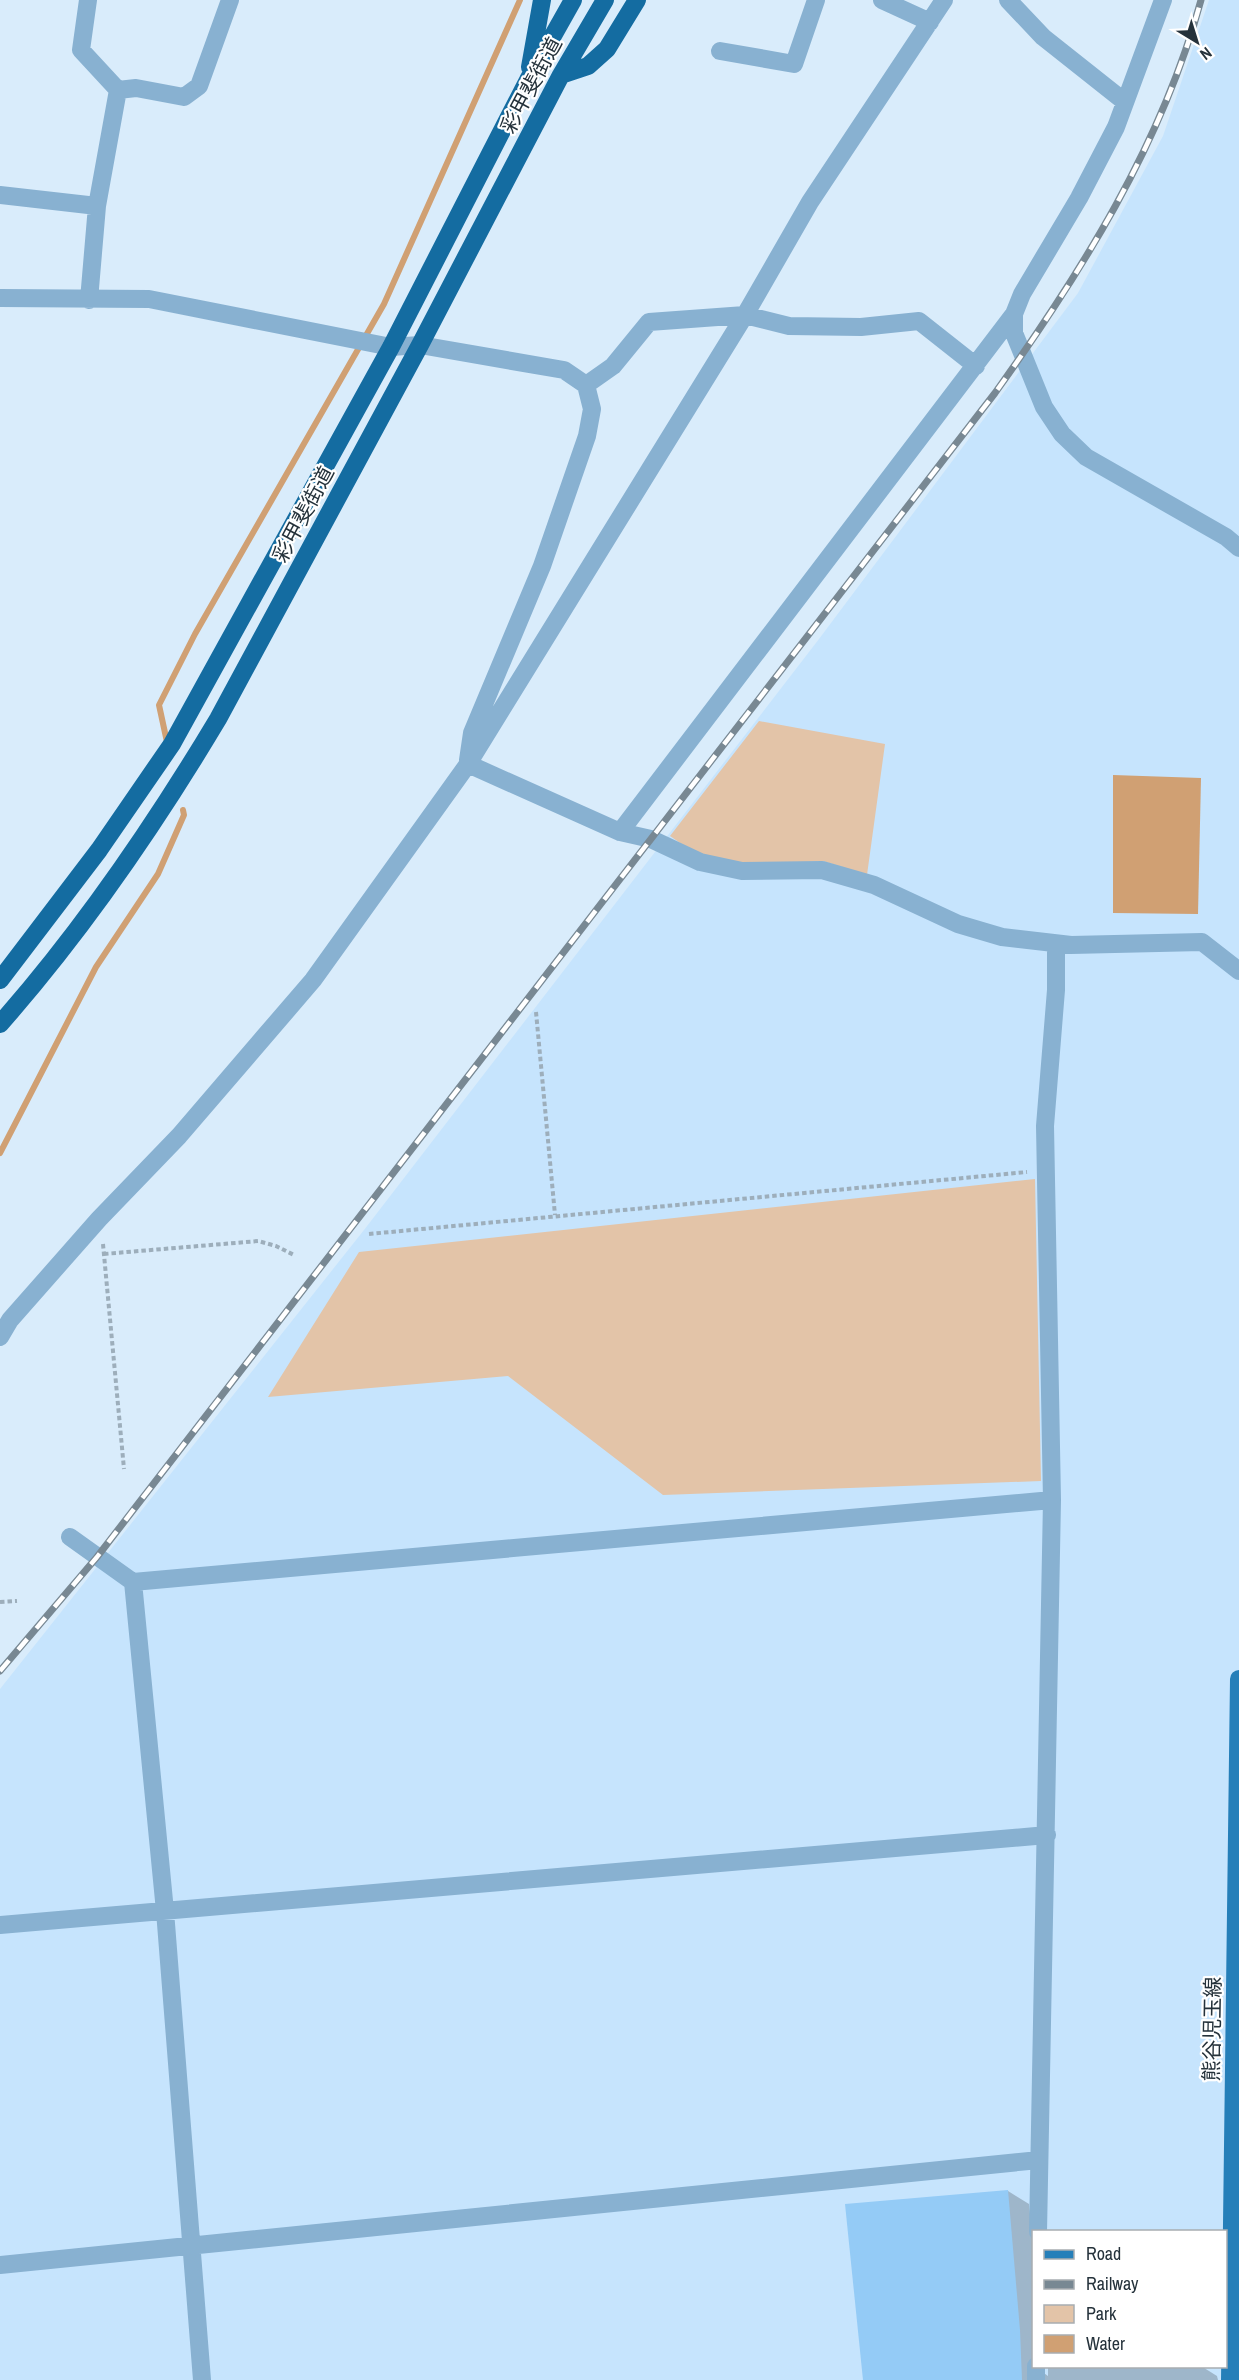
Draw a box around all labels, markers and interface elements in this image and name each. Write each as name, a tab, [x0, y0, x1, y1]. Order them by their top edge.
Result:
north arrow	[1167, 12, 1227, 72]
street label: 彩甲斐街道	[494, 32, 568, 138]
text: N	[1196, 42, 1217, 65]
street label: 彩甲斐街道	[266, 461, 340, 567]
street label: 熊谷児玉線	[1197, 1976, 1227, 2082]
legend	[1032, 2230, 1227, 2368]
text: Road	[1086, 2241, 1121, 2266]
text: Railway	[1086, 2271, 1139, 2296]
text: Park	[1086, 2301, 1117, 2326]
text: Water	[1086, 2331, 1125, 2356]

